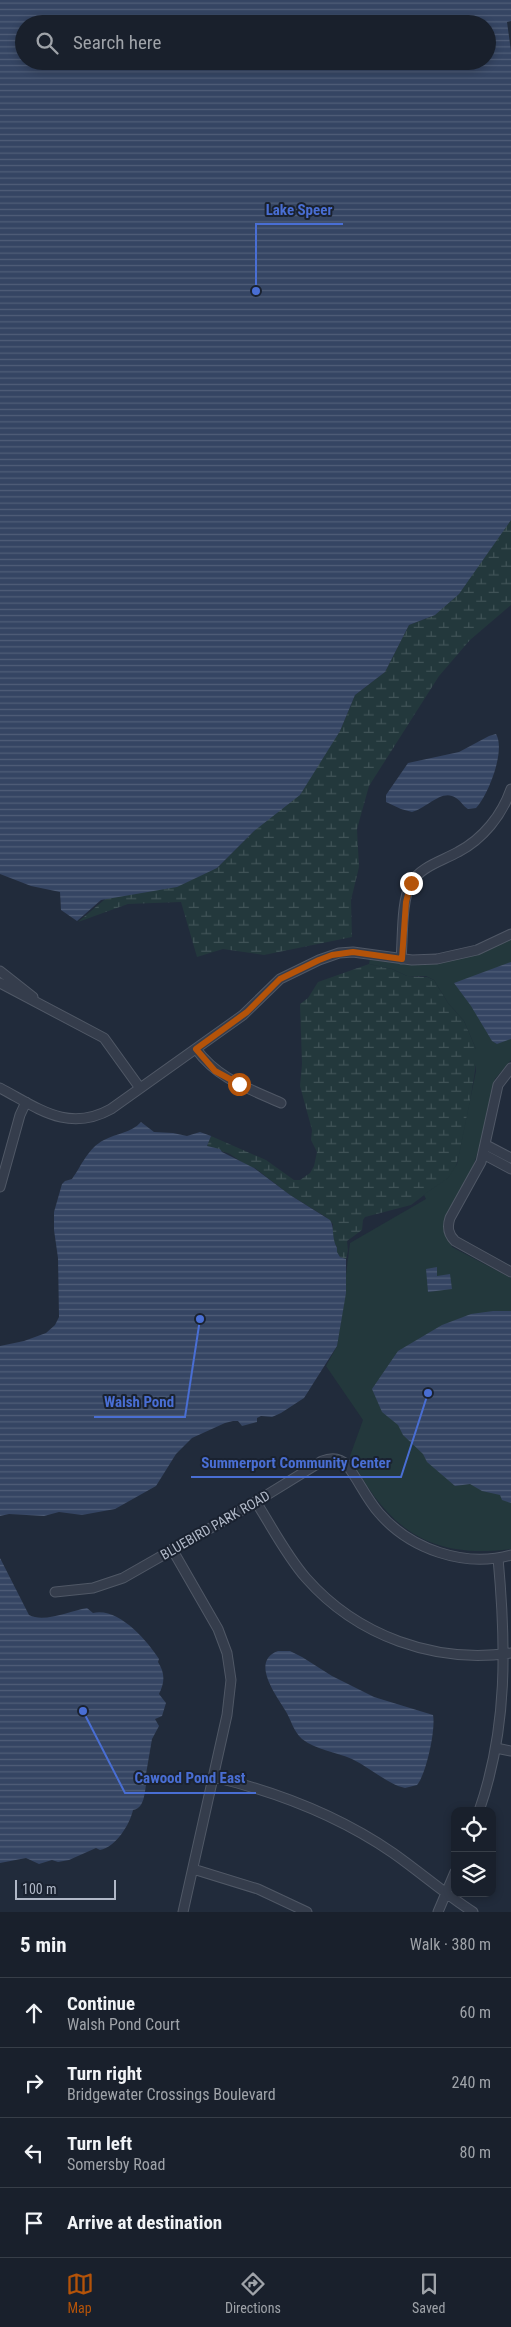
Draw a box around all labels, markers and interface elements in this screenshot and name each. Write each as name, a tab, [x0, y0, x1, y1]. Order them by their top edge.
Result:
search box	[15, 15, 496, 70]
icon: search	[33, 29, 61, 57]
text: Search here	[73, 31, 161, 54]
callout: Lake Speer	[256, 194, 343, 224]
text: Lake Speer	[266, 201, 332, 219]
route end	[400, 872, 423, 895]
route start	[228, 1073, 251, 1096]
callout: Walsh Pond	[94, 1387, 185, 1417]
text: Walsh Pond	[104, 1393, 174, 1411]
callout: Summerport Community Center	[191, 1447, 401, 1477]
text: Summerport Community Center	[201, 1454, 391, 1472]
street label: BLUEBIRD PARK ROAD	[158, 1487, 272, 1563]
callout: Cawood Pond East	[125, 1763, 256, 1793]
text: Cawood Pond East	[135, 1769, 246, 1787]
map controls	[451, 1807, 496, 1897]
button: locate	[451, 1807, 496, 1852]
button: layers	[451, 1852, 496, 1897]
scale bar	[15, 1877, 116, 1900]
text: 100 m	[22, 1881, 57, 1897]
text: 5 min	[20, 1933, 67, 1957]
text: Walk · 380 m	[410, 1935, 491, 1954]
text: Continue	[67, 1992, 135, 2015]
icon: ahead	[20, 1999, 48, 2027]
text: 60 m	[459, 2003, 491, 2022]
text: Walsh Pond Court	[67, 2015, 180, 2034]
text: Turn right	[67, 2062, 142, 2085]
icon: right	[20, 2069, 48, 2097]
text: 240 m	[452, 2073, 491, 2092]
text: Bridgewater Crossings Boulevard	[67, 2085, 276, 2104]
text: Turn left	[67, 2132, 132, 2155]
icon: left	[20, 2139, 48, 2167]
text: 80 m	[459, 2143, 491, 2162]
text: Somersby Road	[67, 2155, 165, 2174]
icon: arrive	[20, 2209, 48, 2237]
text: Arrive at destination	[67, 2211, 222, 2234]
tab: Map	[66, 2270, 94, 2316]
tab: Directions	[225, 2270, 281, 2316]
tab: Saved	[412, 2270, 445, 2316]

